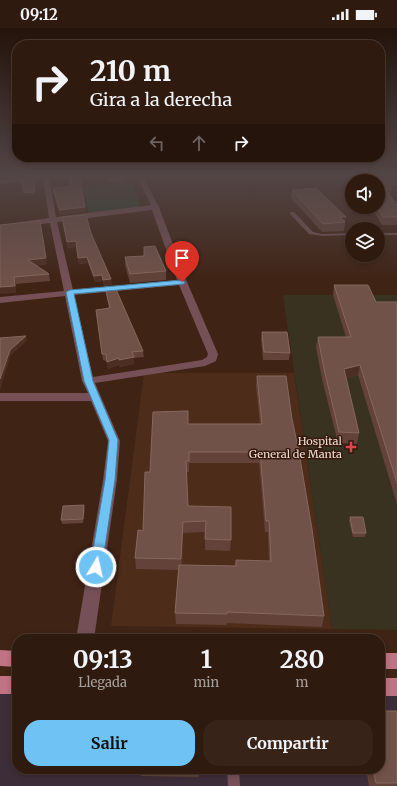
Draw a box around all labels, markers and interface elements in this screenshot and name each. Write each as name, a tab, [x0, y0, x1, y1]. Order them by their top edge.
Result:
text: 09:12	[20, 5, 58, 24]
text: 210 m	[90, 53, 171, 89]
icon: right	[24, 56, 76, 108]
text: Gira a la derecha	[90, 88, 232, 111]
icon: left	[146, 132, 168, 154]
icon: ahead	[188, 132, 210, 154]
icon: right	[230, 132, 252, 154]
map controls	[345, 174, 385, 262]
button: sound	[345, 174, 385, 214]
button: layers	[345, 222, 385, 262]
pin	[165, 241, 199, 282]
icon: arrive	[171, 247, 193, 269]
place label: Hospital General de Manta	[249, 434, 343, 461]
marker: Hospital General de Manta	[345, 441, 357, 453]
position arrow	[75, 546, 117, 588]
text: 09:13	[73, 644, 133, 675]
text: 1	[201, 644, 212, 675]
text: 280	[280, 644, 324, 675]
text: Llegada	[78, 674, 127, 691]
text: min	[193, 674, 219, 691]
text: m	[296, 674, 309, 691]
button: Salir	[24, 720, 195, 766]
button: Compartir	[203, 720, 373, 766]

